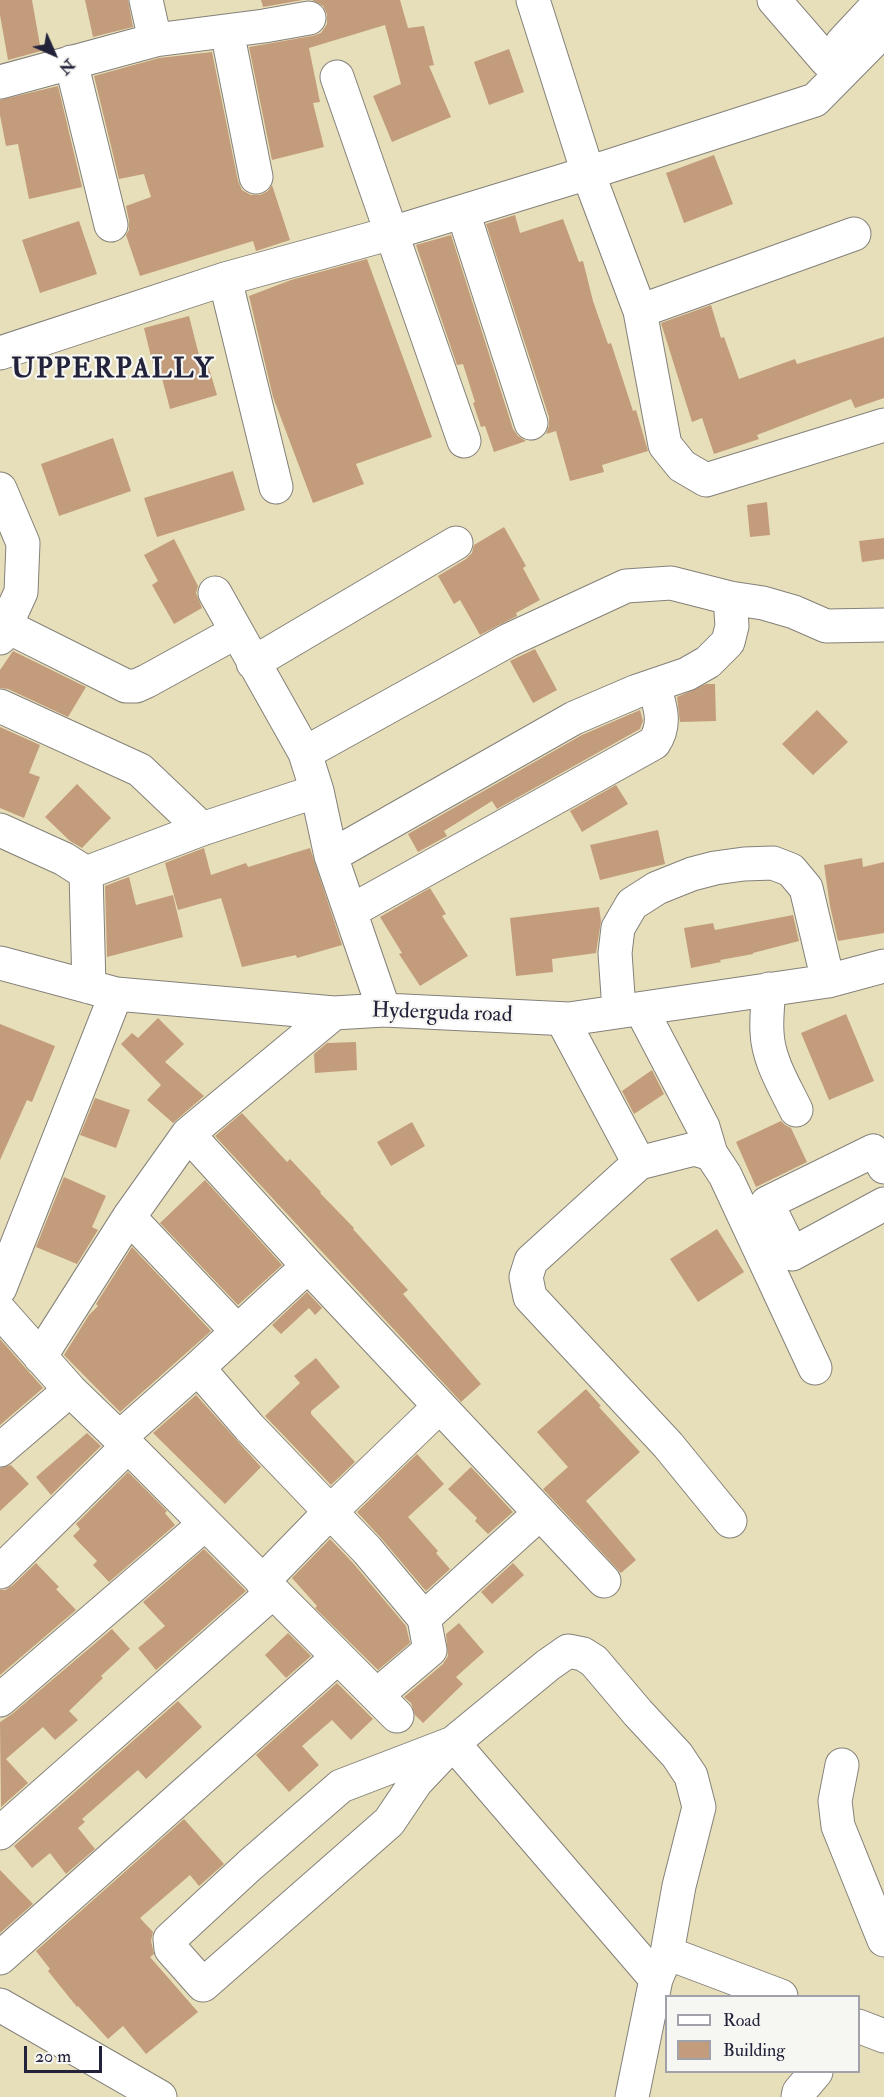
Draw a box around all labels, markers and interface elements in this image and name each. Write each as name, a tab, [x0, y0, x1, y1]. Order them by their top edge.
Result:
north arrow	[24, 24, 84, 84]
text: N	[55, 55, 79, 79]
district label: UPPERPALLY	[11, 354, 215, 388]
street label: Hyderguda road	[371, 998, 513, 1030]
legend	[665, 1995, 860, 2073]
text: Road	[723, 2009, 761, 2032]
scale bar	[27, 2034, 105, 2072]
text: Building	[723, 2039, 785, 2062]
text: 20 m	[35, 2045, 71, 2068]

